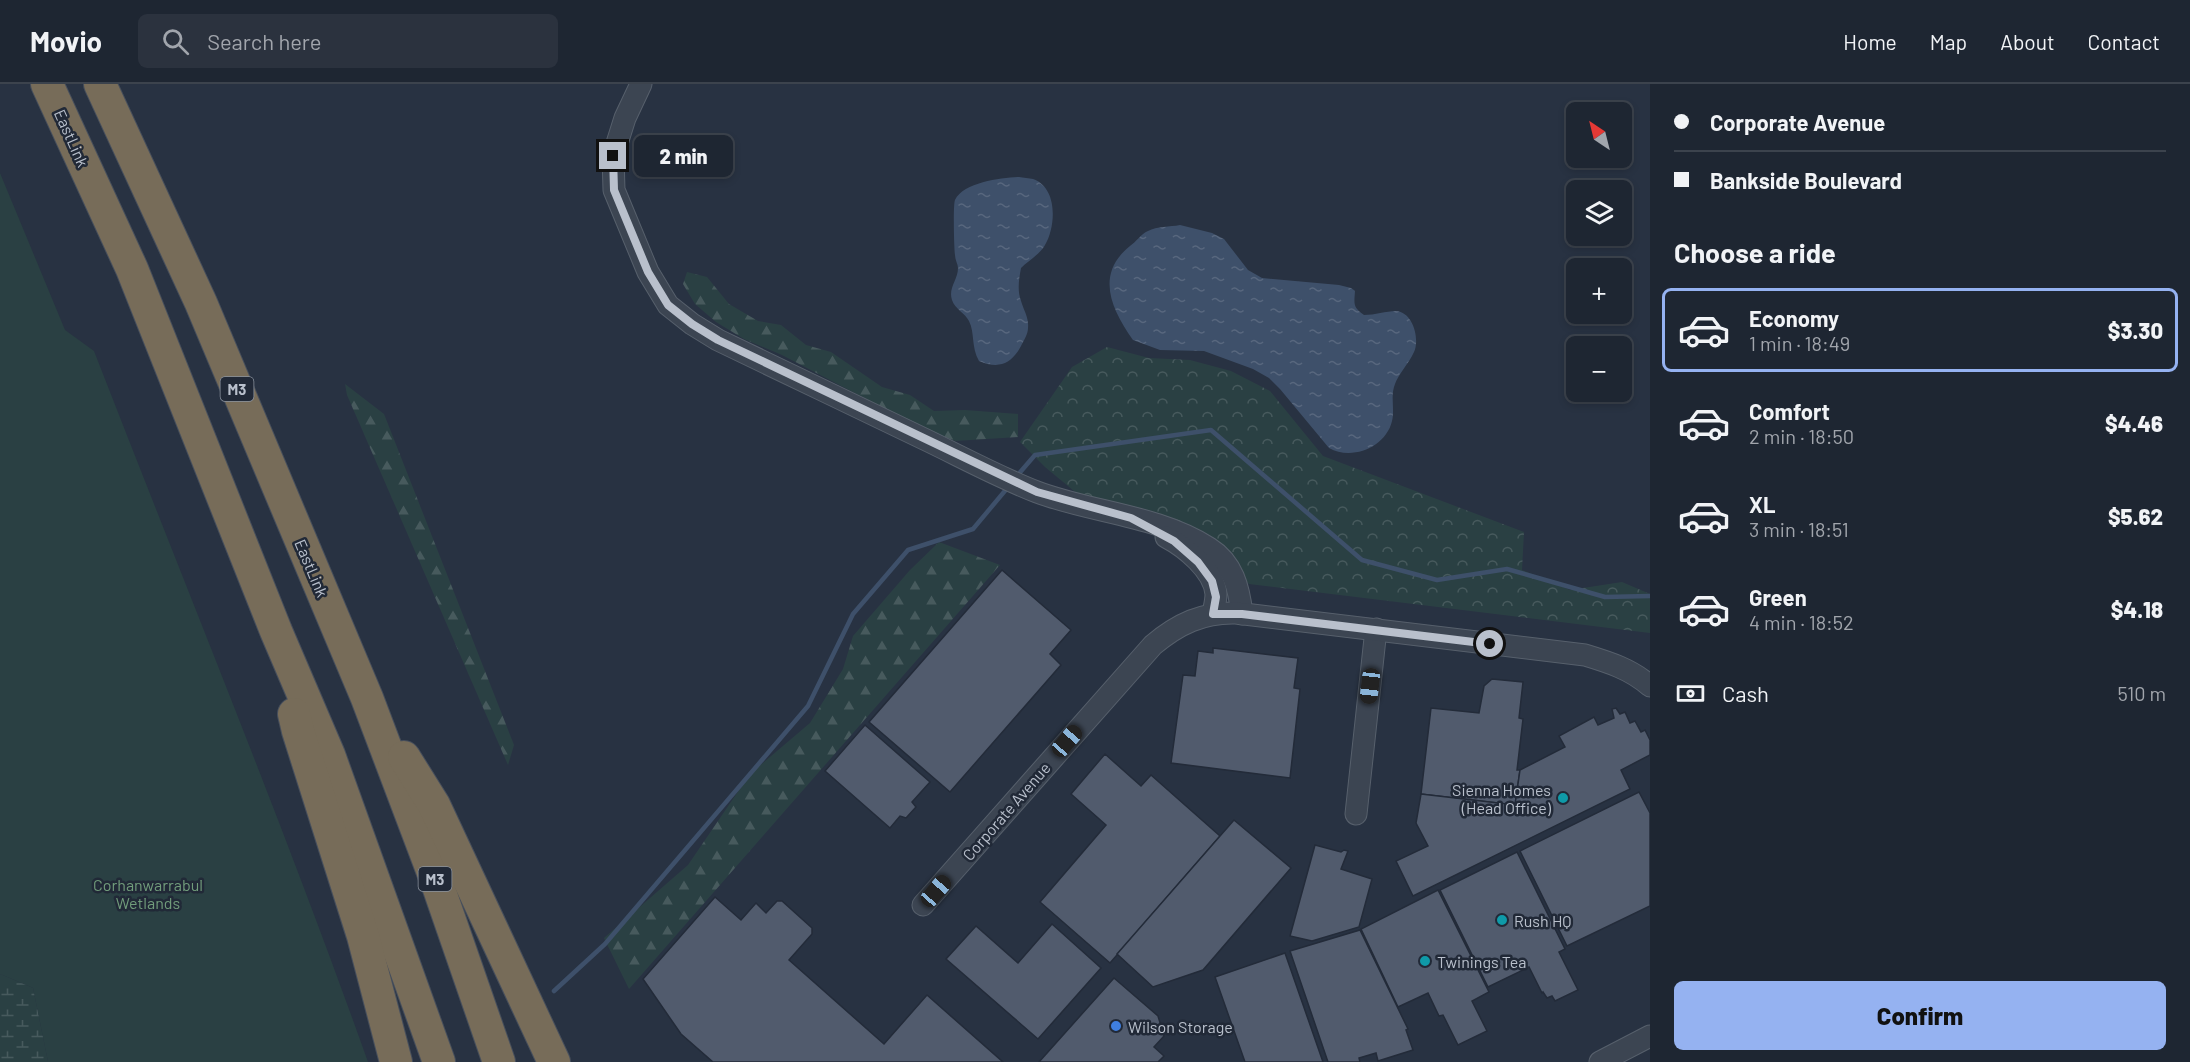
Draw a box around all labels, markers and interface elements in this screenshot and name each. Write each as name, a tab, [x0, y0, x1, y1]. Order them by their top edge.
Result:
search box	[138, 14, 558, 68]
text: Movio	[30, 24, 102, 58]
icon: search	[159, 25, 192, 58]
text: Search here	[207, 28, 322, 54]
text: Home	[1843, 29, 1897, 54]
text: Map	[1930, 29, 1967, 54]
text: About	[2000, 29, 2055, 54]
text: Contact	[2088, 29, 2160, 54]
north arrow	[1566, 102, 1632, 168]
map controls	[1566, 102, 1632, 402]
street label: EastLink	[51, 106, 93, 170]
text: Corporate Avenue	[1710, 109, 1885, 135]
callout: 2 min	[634, 135, 733, 177]
route end	[599, 142, 626, 169]
text: 2 min	[659, 144, 708, 168]
text: Bankside Boulevard	[1710, 167, 1902, 193]
button: layers	[1566, 180, 1632, 246]
text: Choose a ride	[1674, 236, 1836, 268]
button: +	[1566, 258, 1632, 324]
icon: car	[1677, 303, 1731, 357]
text: Economy	[1749, 305, 1839, 331]
text: $3.30	[2108, 317, 2163, 343]
text: 1 min · 18:49	[1749, 331, 1850, 355]
button: −	[1566, 336, 1632, 402]
road number: M3	[220, 377, 254, 401]
icon: car	[1677, 396, 1731, 450]
text: Comfort	[1749, 398, 1830, 424]
text: $4.46	[2105, 410, 2163, 436]
text: 2 min · 18:50	[1749, 424, 1854, 448]
icon: car	[1677, 489, 1731, 543]
text: XL	[1749, 491, 1775, 517]
text: $5.62	[2108, 503, 2163, 529]
text: 3 min · 18:51	[1749, 517, 1849, 541]
street label: EastLink	[291, 536, 333, 600]
icon: car	[1677, 582, 1731, 636]
text: Green	[1749, 584, 1807, 610]
text: $4.18	[2111, 596, 2163, 622]
text: 4 min · 18:52	[1749, 610, 1854, 634]
route start	[1476, 630, 1503, 657]
car	[1359, 667, 1381, 705]
icon: cash	[1674, 677, 1707, 710]
text: Cash	[1722, 680, 1769, 706]
text: 510 m	[2117, 681, 2166, 705]
car	[1048, 722, 1086, 760]
street label: Corporate Avenue	[958, 758, 1054, 864]
place label: Sienna Homes (Head Office)	[1452, 780, 1552, 817]
marker: Sienna Homes (Head Office)	[1556, 791, 1570, 805]
road number: M3	[418, 867, 452, 891]
car	[917, 872, 955, 910]
park label: Corhanwarrabul Wetlands	[93, 875, 203, 912]
place label: Rush HQ	[1514, 911, 1572, 930]
marker: Rush HQ	[1495, 913, 1509, 927]
place label: Twinings Tea	[1437, 952, 1526, 971]
marker: Twinings Tea	[1418, 954, 1432, 968]
button: Confirm	[1674, 981, 2166, 1050]
place label: Wilson Storage	[1128, 1017, 1233, 1036]
marker: Wilson Storage	[1109, 1019, 1123, 1033]

